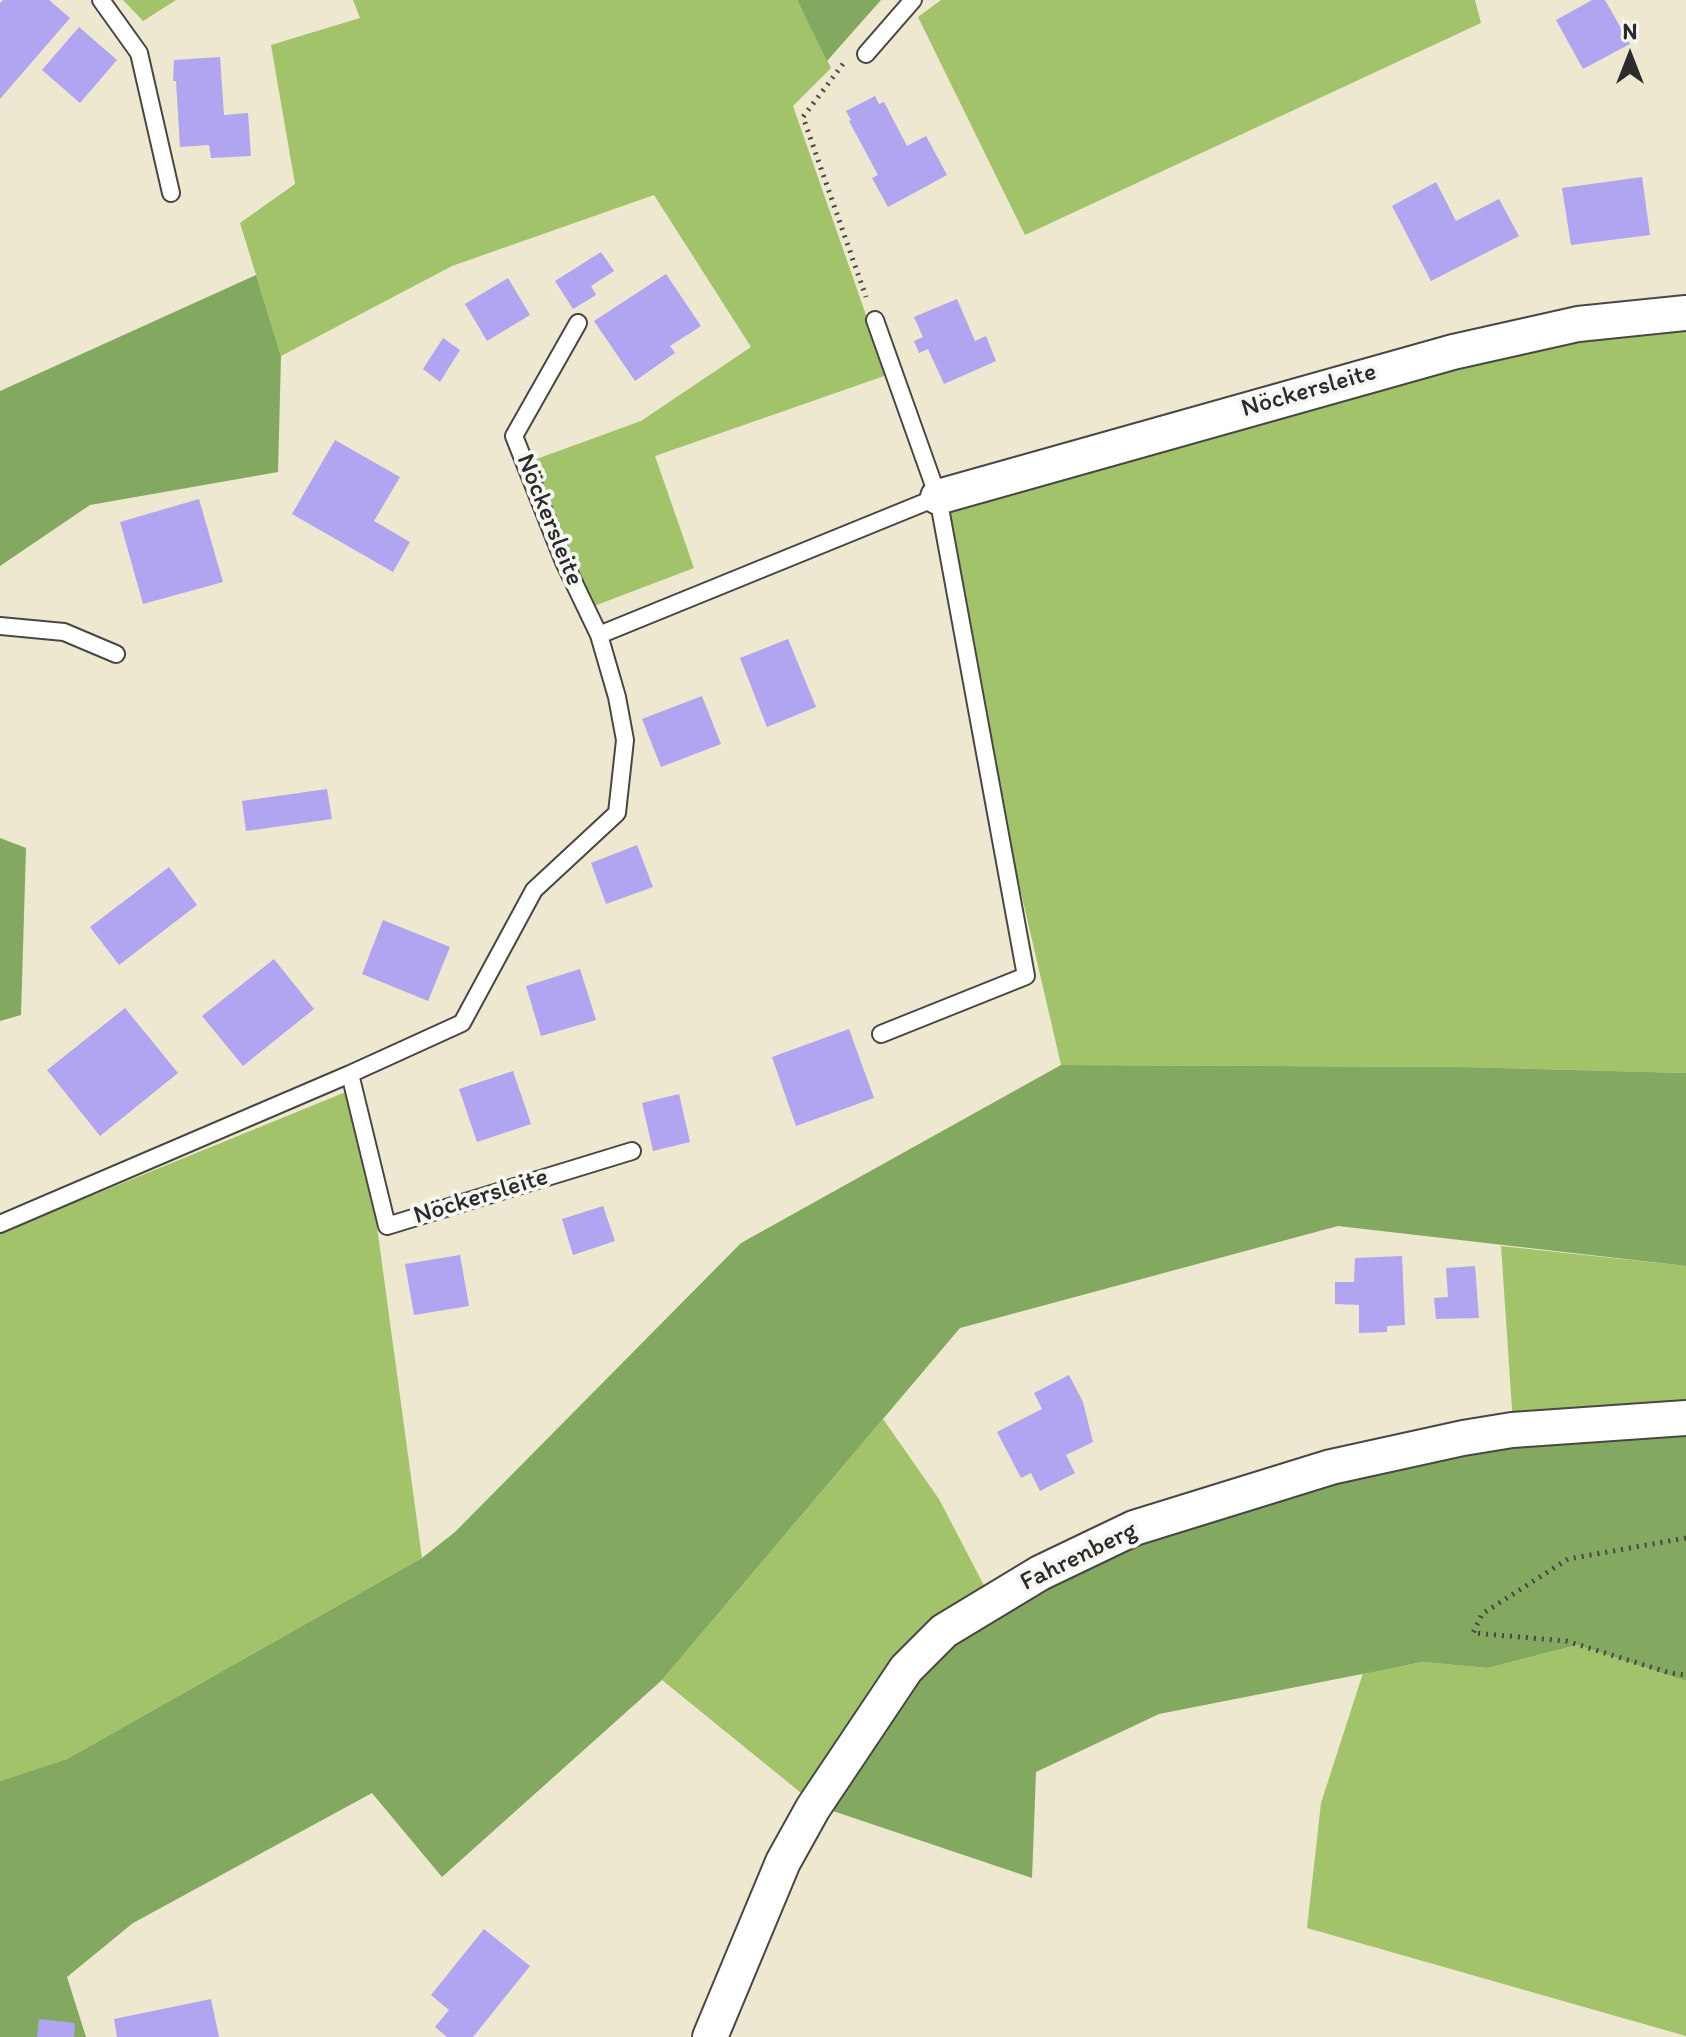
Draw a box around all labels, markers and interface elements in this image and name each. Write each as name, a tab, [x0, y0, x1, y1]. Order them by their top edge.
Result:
north arrow	[1590, 16, 1670, 96]
text: N	[1623, 18, 1637, 45]
street label: Nöckersleite	[1238, 357, 1380, 425]
street label: Nöckersleite	[508, 450, 590, 590]
street label: Nöckersleite	[410, 1162, 552, 1232]
street label: Fahrenberg	[1016, 1515, 1142, 1599]

